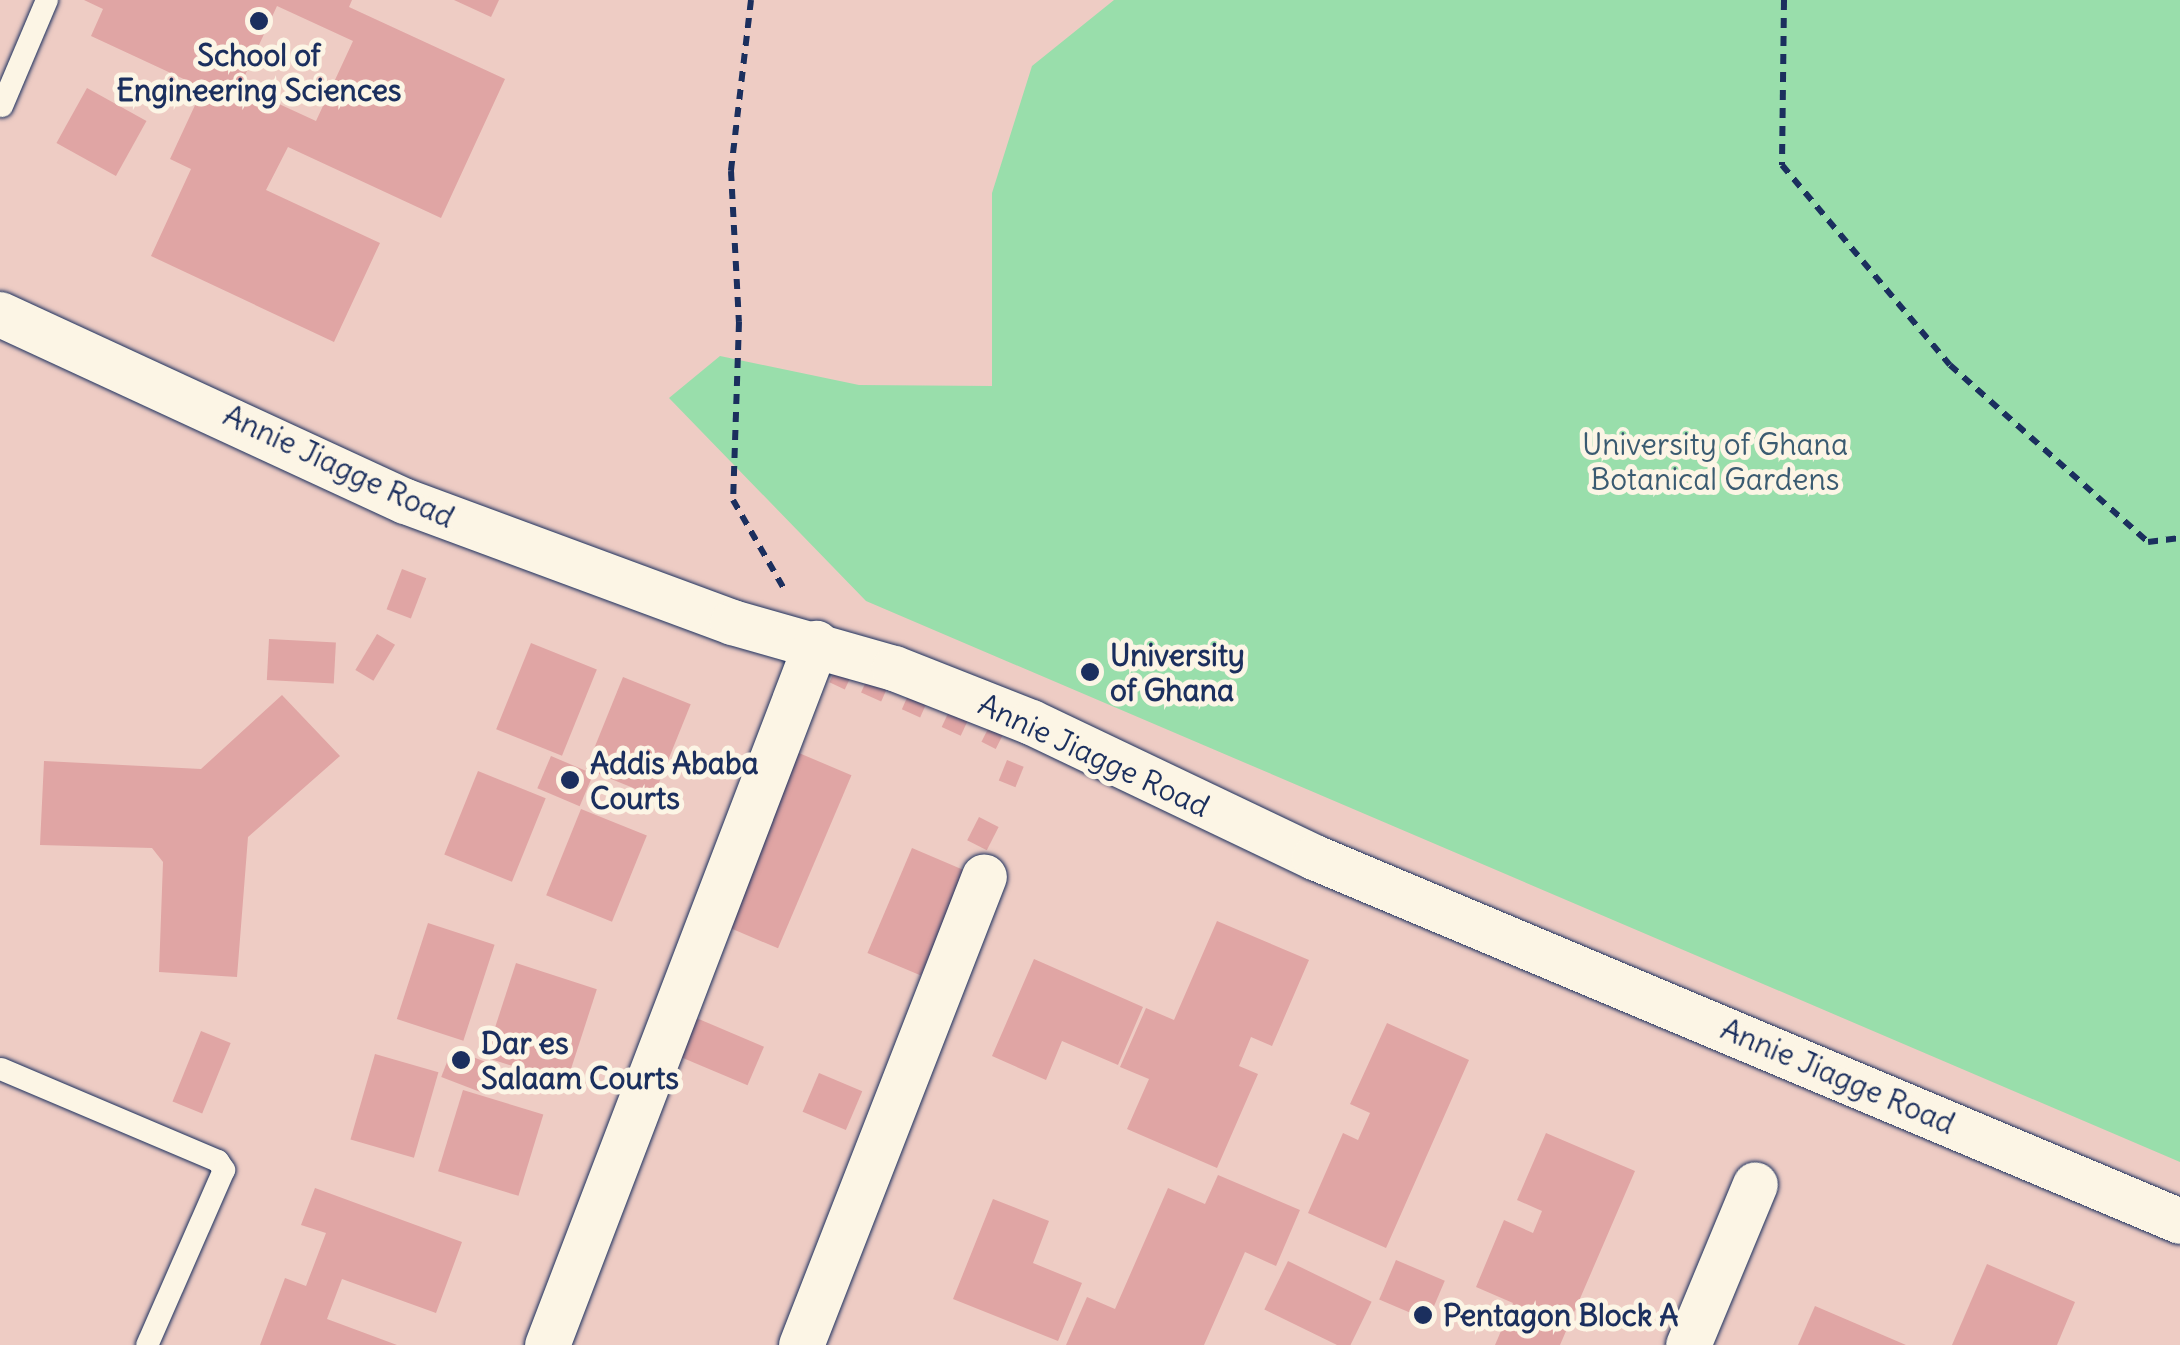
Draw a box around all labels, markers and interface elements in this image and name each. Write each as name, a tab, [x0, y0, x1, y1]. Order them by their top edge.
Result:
marker: School of Engineering Sciences	[248, 10, 270, 32]
place label: School of Engineering Sciences	[117, 37, 401, 108]
street label: Annie Jiagge Road	[218, 397, 460, 535]
park label: University of Ghana Botanical Gardens	[1582, 426, 1848, 496]
place label: University of Ghana	[1110, 637, 1245, 708]
marker: University of Ghana	[1079, 661, 1101, 683]
street label: Annie Jiagge Road	[973, 686, 1215, 824]
place label: Addis Ababa Courts	[590, 745, 759, 816]
marker: Addis Ababa Courts	[559, 769, 581, 791]
street label: Annie Jiagge Road	[1716, 1011, 1960, 1141]
place label: Dar es Salaam Courts	[481, 1025, 679, 1096]
marker: Dar es Salaam Courts	[450, 1049, 472, 1071]
place label: Pentagon Block A	[1443, 1297, 1679, 1333]
marker: Pentagon Block A	[1412, 1304, 1434, 1326]

